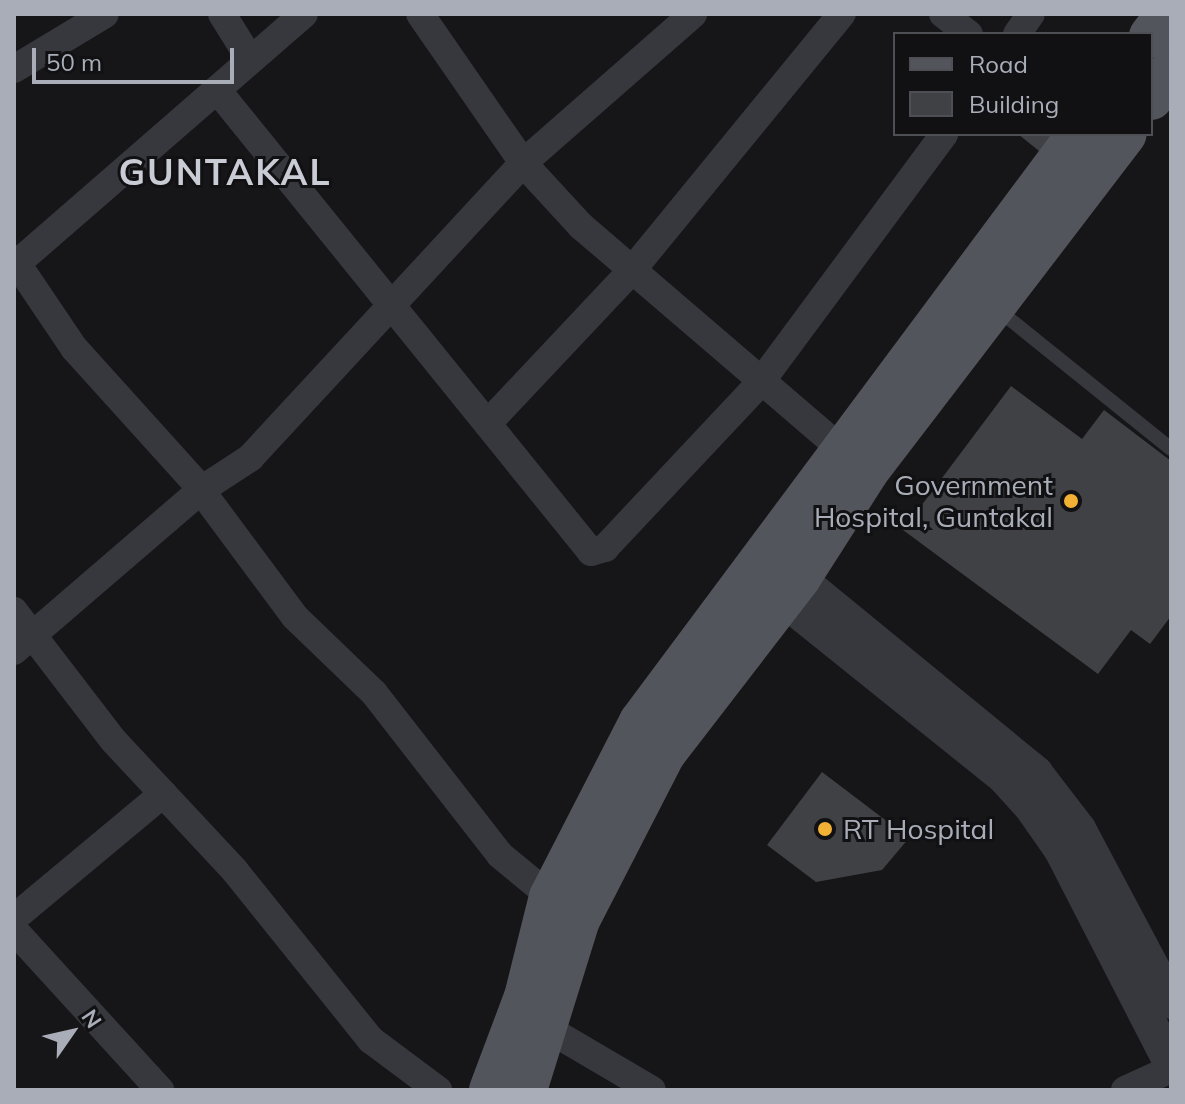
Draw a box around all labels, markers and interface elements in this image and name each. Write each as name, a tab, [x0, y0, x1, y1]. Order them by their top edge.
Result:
scale bar	[36, 32, 238, 82]
legend	[893, 32, 1153, 136]
text: 50 m	[46, 47, 102, 77]
text: Road	[969, 49, 1028, 79]
text: Building	[969, 89, 1059, 119]
district label: GUNTAKAL	[118, 150, 332, 194]
place label: Government Hospital, Guntakal	[814, 468, 1053, 534]
marker: Government Hospital, Guntakal	[1060, 490, 1082, 512]
place label: RT Hospital	[843, 812, 994, 846]
marker: RT Hospital	[814, 818, 836, 840]
north arrow	[32, 992, 112, 1072]
text: N	[76, 1004, 108, 1033]

